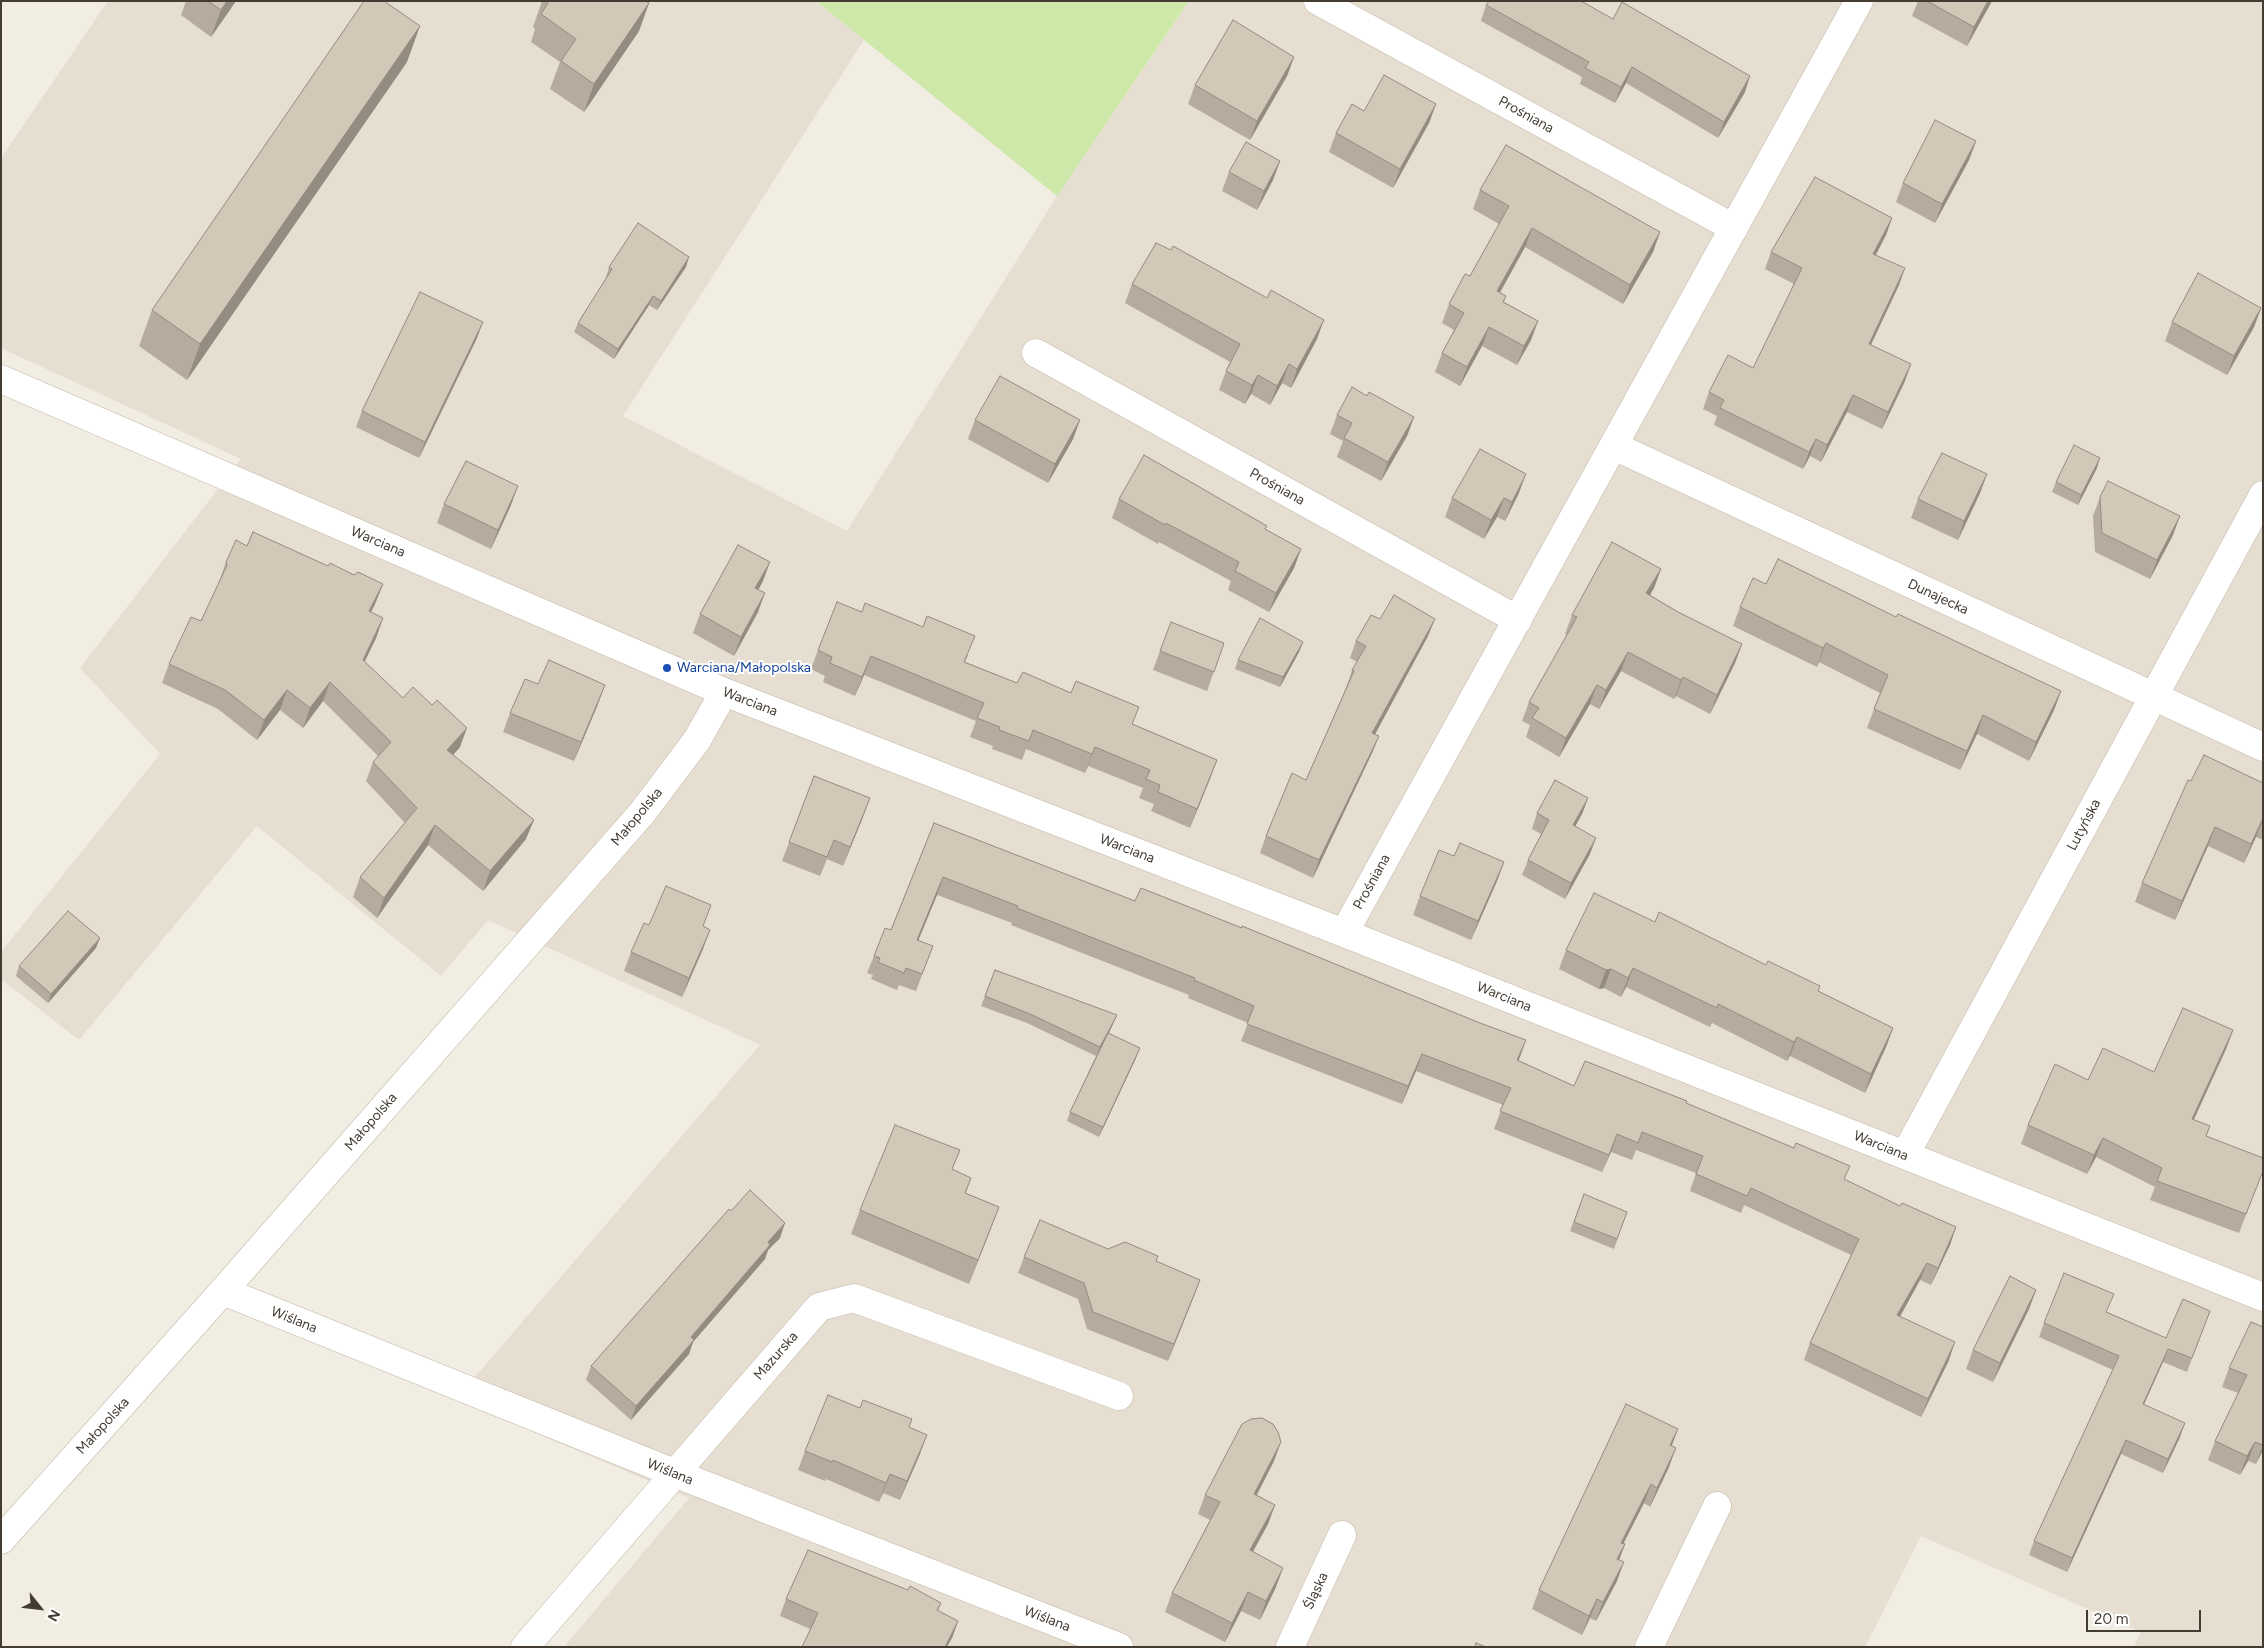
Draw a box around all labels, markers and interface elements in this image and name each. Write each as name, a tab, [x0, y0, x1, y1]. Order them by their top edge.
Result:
street label: Prośniana	[1495, 93, 1557, 137]
street label: Prośniana	[1246, 465, 1308, 509]
street label: Warciana	[348, 523, 408, 561]
street label: Dunajecka	[1905, 576, 1971, 618]
place label: Warciana/Małopolska	[677, 660, 811, 676]
marker: Warciana/Małopolska	[661, 662, 673, 674]
street label: Warciana	[720, 684, 780, 720]
street label: Małopolska	[608, 784, 666, 850]
street label: Lutyńska	[2063, 796, 2105, 854]
street label: Warciana	[1097, 831, 1157, 867]
street label: Prośniana	[1350, 851, 1394, 913]
street label: Warciana	[1474, 978, 1534, 1016]
street label: Małopolska	[341, 1090, 401, 1154]
street label: Warciana	[1851, 1127, 1911, 1165]
street label: Wiślana	[268, 1303, 320, 1337]
street label: Mazurska	[750, 1328, 802, 1384]
street label: Małopolska	[73, 1394, 133, 1458]
street label: Wiślana	[644, 1455, 696, 1489]
street label: Śląska	[1300, 1570, 1332, 1612]
north arrow	[15, 1583, 65, 1633]
scale bar	[2089, 1600, 2204, 1632]
street label: Wiślana	[1021, 1602, 1073, 1636]
text: N	[44, 1607, 64, 1624]
text: 20 m	[2094, 1610, 2128, 1628]

